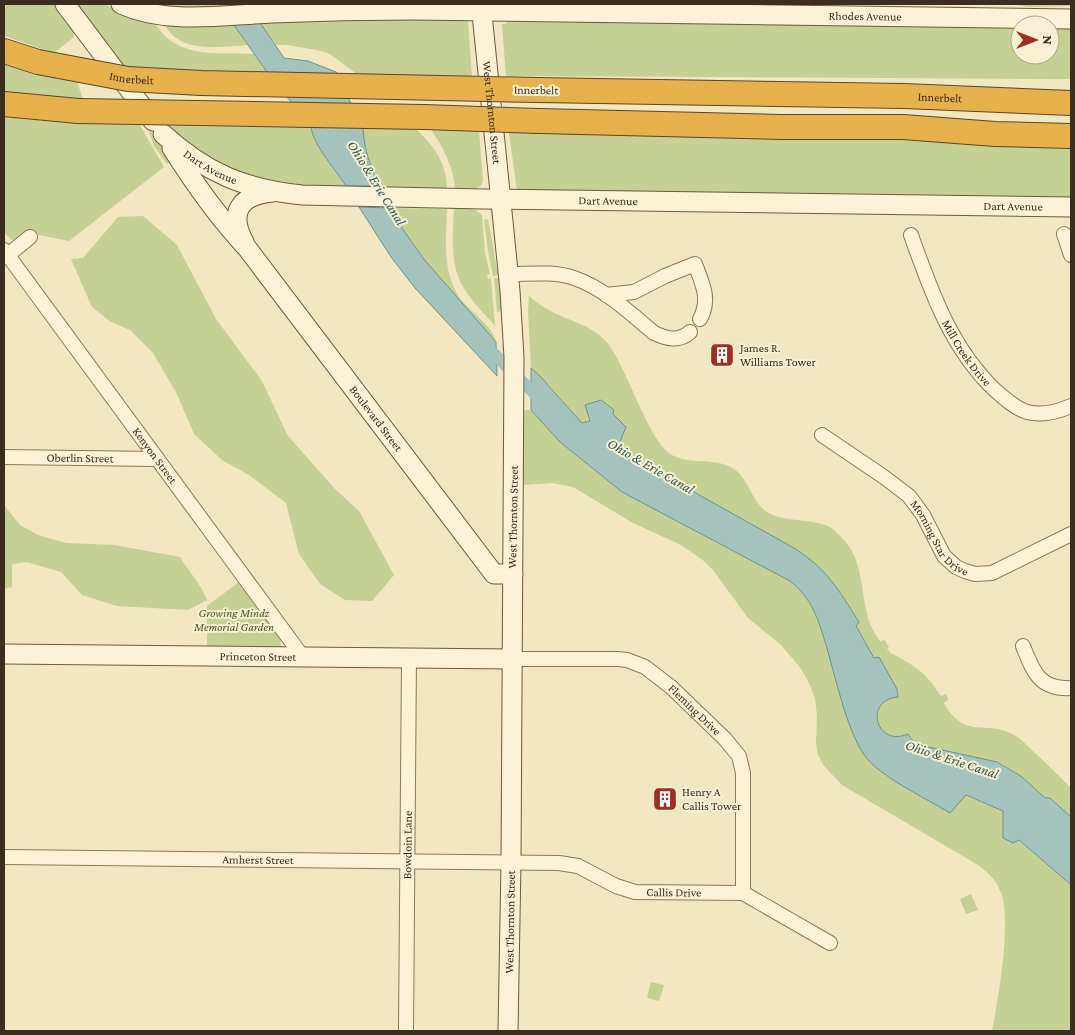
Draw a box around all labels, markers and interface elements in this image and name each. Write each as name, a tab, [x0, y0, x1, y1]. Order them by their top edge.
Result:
street label: Rhodes Avenue	[828, 9, 902, 24]
north arrow	[1010, 15, 1060, 65]
text: N	[1040, 35, 1056, 45]
street label: West Thornton Street	[480, 60, 504, 165]
street label: Innerbelt	[108, 69, 155, 87]
street label: Innerbelt	[514, 83, 559, 97]
street label: Innerbelt	[917, 90, 964, 105]
water label: Ohio & Erie Canal	[345, 138, 410, 229]
street label: Dart Avenue	[181, 146, 239, 187]
street label: Dart Avenue	[578, 193, 638, 208]
street label: Dart Avenue	[983, 199, 1043, 214]
street label: Mill Creek Drive	[939, 317, 994, 389]
place label: James R. Williams Tower	[739, 341, 817, 369]
building icon: James R. Williams Tower	[709, 342, 735, 368]
street label: Boulevard Street	[347, 383, 406, 455]
street label: Kenyon Street	[130, 425, 181, 487]
water label: Ohio & Erie Canal	[605, 435, 697, 497]
street label: Oberlin Street	[46, 451, 115, 465]
street label: West Thornton Street	[505, 464, 521, 569]
street label: Morning Star Drive	[907, 497, 970, 579]
park label: Growing Mindz Memorial Garden	[193, 606, 274, 634]
street label: Princeton Street	[220, 649, 297, 664]
street label: Fleming Drive	[665, 681, 724, 738]
water label: Ohio & Erie Canal	[903, 736, 1001, 782]
place label: Henry A Callis Tower	[682, 785, 742, 813]
building icon: Henry A Callis Tower	[652, 786, 678, 812]
street label: Bowdoin Lane	[400, 811, 415, 879]
street label: Amherst Street	[222, 852, 295, 867]
street label: West Thornton Street	[502, 869, 518, 974]
street label: Callis Drive	[646, 885, 701, 900]

